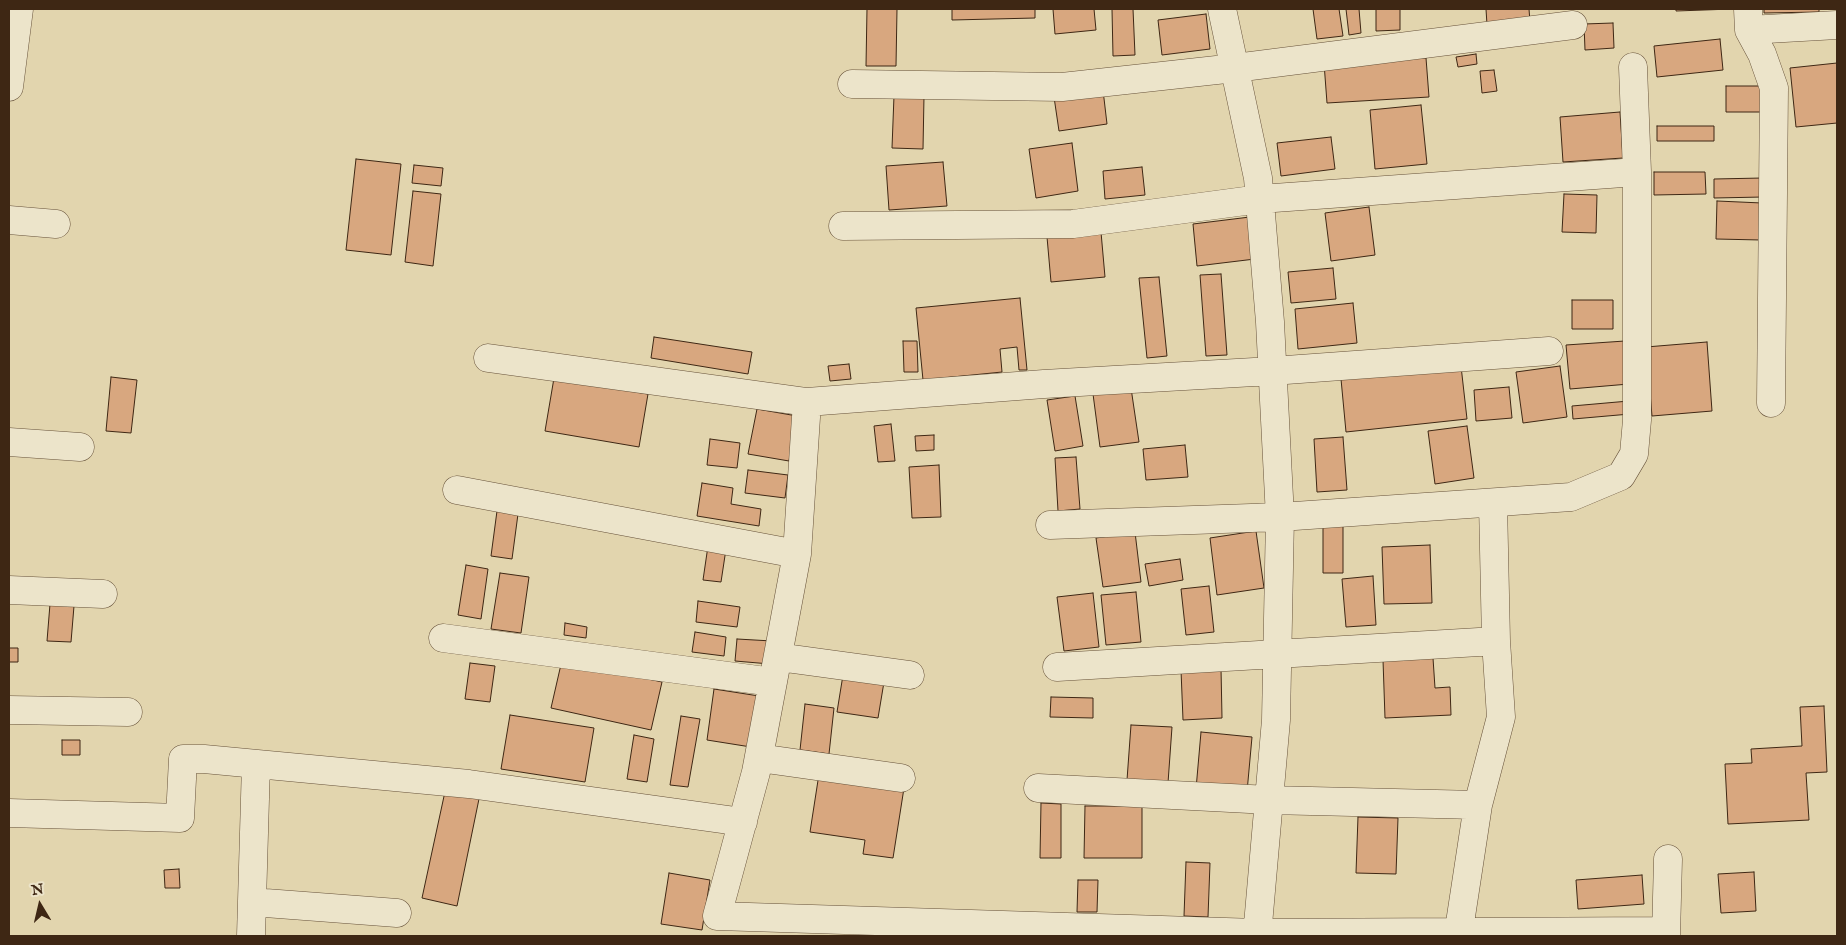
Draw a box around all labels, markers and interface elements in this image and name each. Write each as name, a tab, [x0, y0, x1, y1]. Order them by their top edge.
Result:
north arrow	[15, 880, 65, 930]
text: N	[30, 880, 45, 900]

